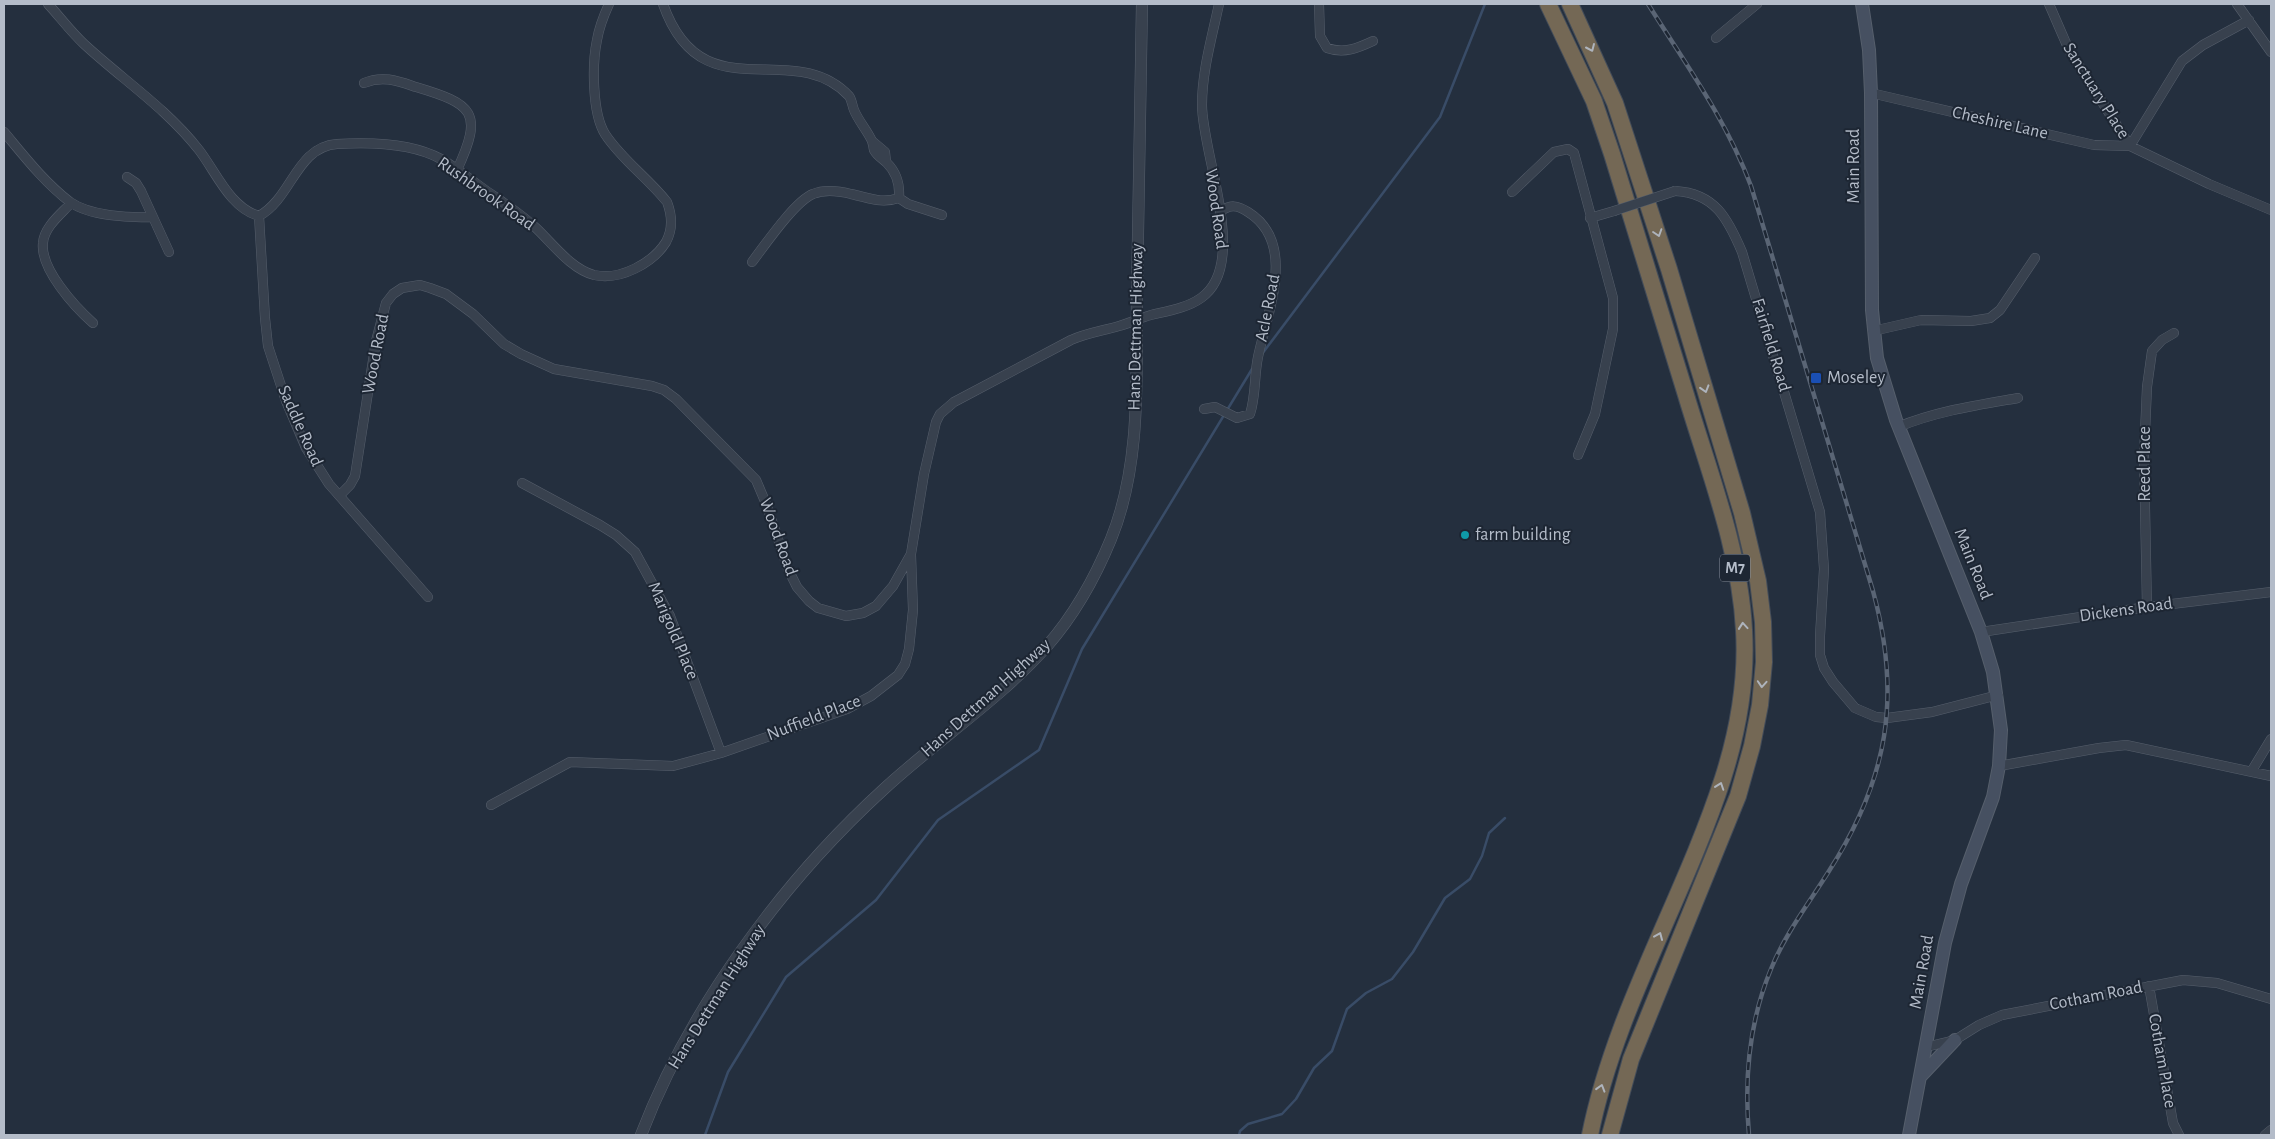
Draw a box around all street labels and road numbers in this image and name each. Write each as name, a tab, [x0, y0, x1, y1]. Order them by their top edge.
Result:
street label: Sanctuary Place	[2059, 40, 2133, 142]
street label: Cheshire Lane	[1950, 103, 2050, 143]
street label: Main Road	[1845, 129, 1863, 203]
street label: Rushbrook Road	[434, 154, 538, 234]
street label: Wood Road	[1201, 168, 1231, 250]
street label: Hans Dettman Highway	[1126, 243, 1146, 411]
street label: Acle Road	[1253, 273, 1283, 343]
street label: Fairfield Road	[1748, 296, 1794, 394]
street label: Wood Road	[359, 312, 393, 396]
street label: Saddle Road	[274, 383, 326, 469]
street label: Reed Place	[2136, 426, 2154, 502]
street label: Wood Road	[756, 496, 800, 578]
street label: Main Road	[1951, 526, 1995, 602]
road number: M7	[1720, 554, 1750, 582]
street label: Marigold Place	[644, 580, 702, 682]
street label: Dickens Road	[2078, 595, 2174, 625]
street label: Hans Dettman Highway	[918, 635, 1054, 761]
street label: Nuffield Place	[765, 692, 863, 744]
street label: Hans Dettman Highway	[665, 921, 769, 1073]
street label: Main Road	[1907, 934, 1937, 1010]
street label: Cotham Road	[2048, 978, 2144, 1014]
street label: Cotham Place	[2145, 1012, 2179, 1110]

